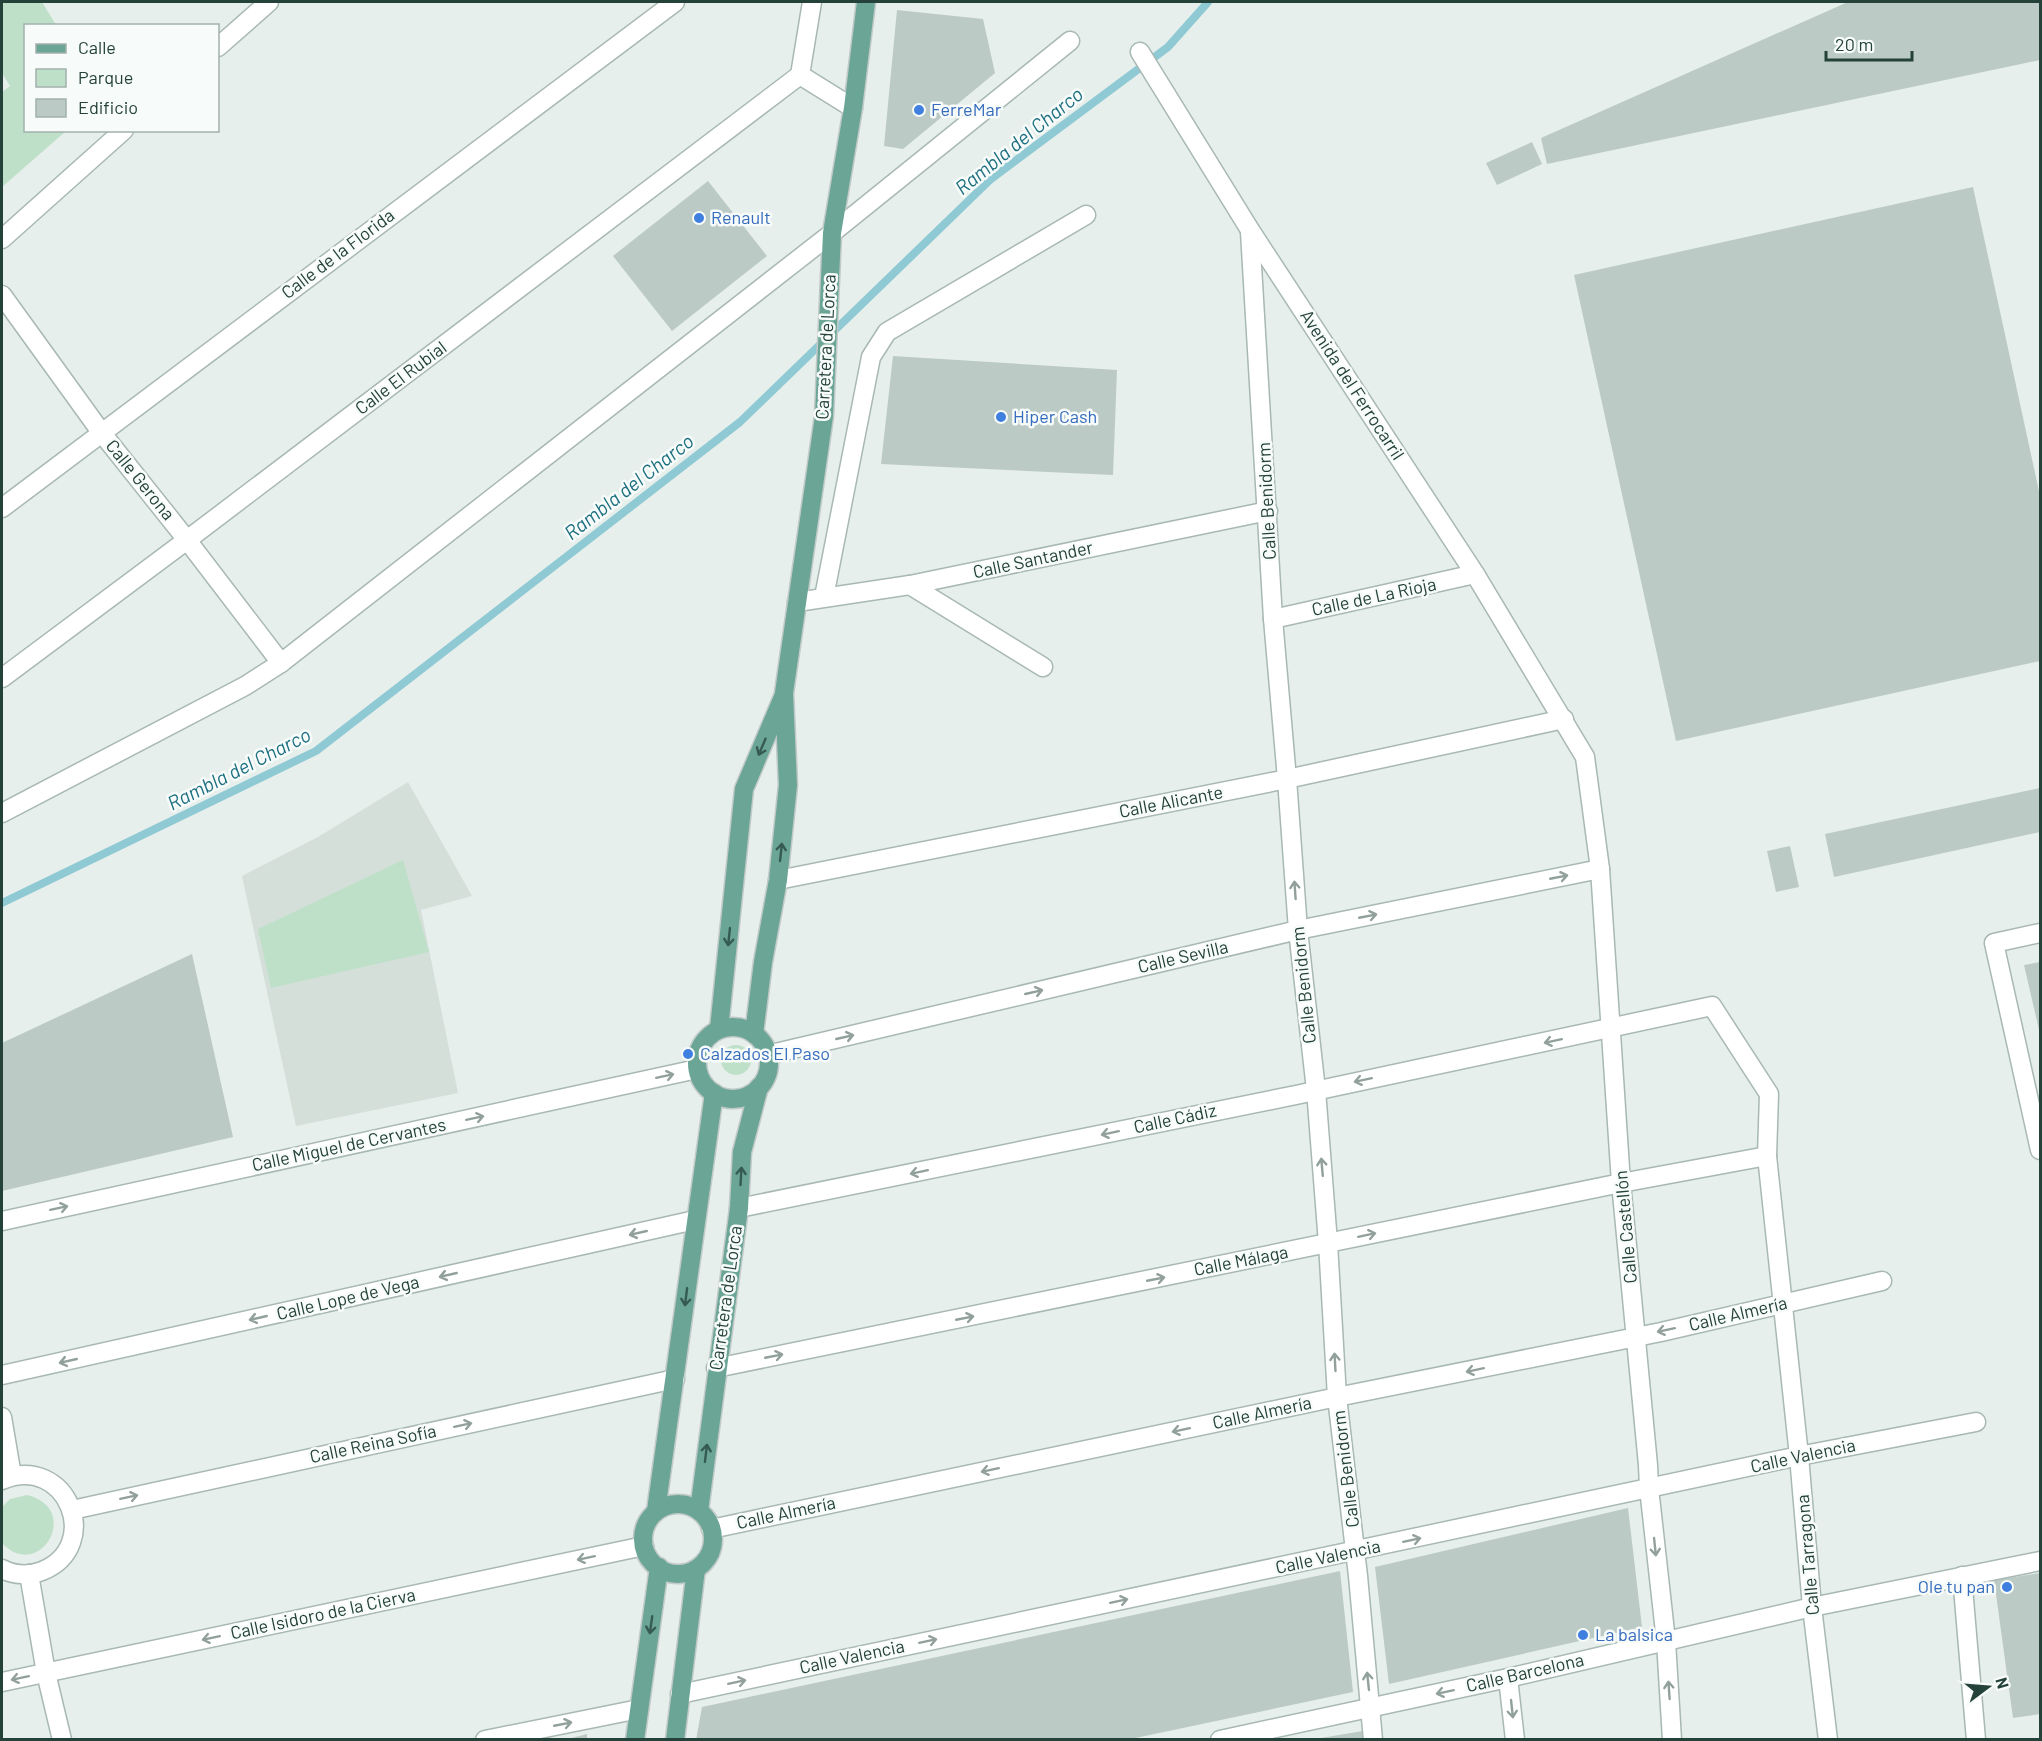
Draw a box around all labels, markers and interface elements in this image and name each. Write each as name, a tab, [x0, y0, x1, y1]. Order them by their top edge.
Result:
legend	[24, 24, 219, 132]
scale bar	[1826, 24, 1912, 62]
text: 20 m	[1835, 33, 1873, 55]
text: Calle	[78, 36, 116, 58]
text: Parque	[78, 66, 133, 88]
water label: Rambla del Charco	[950, 81, 1087, 199]
text: Edificio	[78, 96, 138, 118]
place label: FerreMar	[931, 98, 1002, 120]
marker: FerreMar	[912, 103, 926, 117]
street label: Calle de la Florida	[277, 204, 398, 303]
place label: Renault	[711, 206, 771, 228]
marker: Renault	[692, 211, 706, 225]
street label: Carretera de Lorca	[810, 274, 840, 420]
street label: Avenida del Ferrocarril	[1296, 305, 1410, 464]
street label: Calle El Rubial	[350, 336, 450, 419]
place label: Hiper Cash	[1013, 405, 1097, 427]
marker: Hiper Cash	[994, 410, 1008, 424]
water label: Rambla del Charco	[559, 428, 698, 544]
street label: Calle Gerona	[102, 435, 180, 524]
street label: Calle Benidorm	[1252, 442, 1280, 560]
street label: Calle Santander	[971, 535, 1095, 582]
street label: Calle de La Rioja	[1310, 572, 1438, 620]
water label: Rambla del Charco	[163, 722, 314, 815]
one-way arrow	[756, 737, 767, 755]
street label: Calle Alicante	[1117, 780, 1225, 822]
one-way arrow	[776, 842, 787, 862]
one-way arrow	[1549, 871, 1568, 882]
one-way arrow	[1289, 880, 1300, 900]
one-way arrow	[1358, 910, 1377, 921]
street label: Calle Benidorm	[1286, 925, 1320, 1045]
one-way arrow	[723, 927, 734, 947]
street label: Calle Sevilla	[1135, 935, 1230, 977]
one-way arrow	[1025, 986, 1044, 998]
one-way arrow	[835, 1030, 854, 1042]
one-way arrow	[1544, 1036, 1564, 1047]
place label: Calzados El Paso	[700, 1042, 830, 1064]
marker: Calzados El Paso	[681, 1047, 695, 1061]
one-way arrow	[655, 1070, 675, 1081]
one-way arrow	[1353, 1075, 1373, 1086]
street label: Calle Cádiz	[1132, 1099, 1218, 1137]
one-way arrow	[465, 1111, 484, 1123]
street label: Calle Miguel de Cervantes	[250, 1113, 448, 1175]
one-way arrow	[1101, 1128, 1120, 1139]
one-way arrow	[1316, 1158, 1327, 1178]
one-way arrow	[735, 1167, 746, 1187]
one-way arrow	[910, 1167, 929, 1178]
street label: Calle Castellón	[1609, 1170, 1641, 1285]
one-way arrow	[49, 1202, 68, 1214]
street label: Carretera de Lorca	[704, 1224, 746, 1372]
one-way arrow	[629, 1227, 648, 1239]
one-way arrow	[1357, 1229, 1377, 1240]
street label: Calle Málaga	[1192, 1240, 1290, 1280]
street label: Calle Lope de Vega	[274, 1270, 421, 1324]
one-way arrow	[439, 1270, 458, 1282]
one-way arrow	[1146, 1273, 1165, 1284]
one-way arrow	[680, 1286, 691, 1306]
street label: Calle Almería	[1686, 1291, 1789, 1335]
one-way arrow	[954, 1312, 974, 1323]
one-way arrow	[249, 1313, 268, 1324]
one-way arrow	[1656, 1325, 1675, 1337]
one-way arrow	[764, 1350, 783, 1362]
one-way arrow	[1330, 1352, 1341, 1372]
one-way arrow	[58, 1355, 77, 1367]
one-way arrow	[1465, 1364, 1484, 1376]
street label: Calle Almería	[1210, 1391, 1313, 1433]
street label: Calle Benidorm	[1327, 1409, 1363, 1529]
street label: Calle Reina Sofía	[308, 1419, 438, 1467]
one-way arrow	[453, 1419, 472, 1430]
one-way arrow	[1171, 1425, 1191, 1436]
street label: Calle Valencia	[1748, 1433, 1857, 1477]
one-way arrow	[701, 1444, 712, 1464]
one-way arrow	[981, 1465, 1000, 1476]
one-way arrow	[119, 1491, 138, 1502]
street label: Calle Almería	[734, 1491, 837, 1533]
street label: Calle Tarragona	[1791, 1494, 1823, 1616]
one-way arrow	[1402, 1533, 1421, 1545]
street label: Calle Valencia	[1273, 1534, 1382, 1578]
one-way arrow	[1650, 1536, 1661, 1556]
one-way arrow	[577, 1553, 597, 1564]
place label: Ole tu pan	[1918, 1575, 1995, 1597]
marker: Ole tu pan	[2000, 1580, 2014, 1594]
street label: Calle Isidoro de la Cierva	[228, 1583, 417, 1643]
one-way arrow	[1108, 1595, 1128, 1606]
one-way arrow	[645, 1615, 656, 1635]
place label: La balsica	[1595, 1623, 1673, 1645]
marker: La balsica	[1576, 1628, 1590, 1642]
one-way arrow	[202, 1632, 221, 1644]
street label: Calle Valencia	[797, 1634, 906, 1678]
one-way arrow	[918, 1635, 937, 1647]
street label: Calle Barcelona	[1464, 1648, 1586, 1696]
north arrow	[1958, 1657, 2018, 1717]
one-way arrow	[1362, 1672, 1373, 1692]
one-way arrow	[11, 1673, 30, 1684]
text: N	[1992, 1675, 2013, 1690]
one-way arrow	[727, 1676, 746, 1687]
one-way arrow	[1663, 1681, 1674, 1701]
one-way arrow	[1436, 1686, 1455, 1698]
one-way arrow	[1506, 1698, 1517, 1718]
one-way arrow	[552, 1718, 572, 1729]

